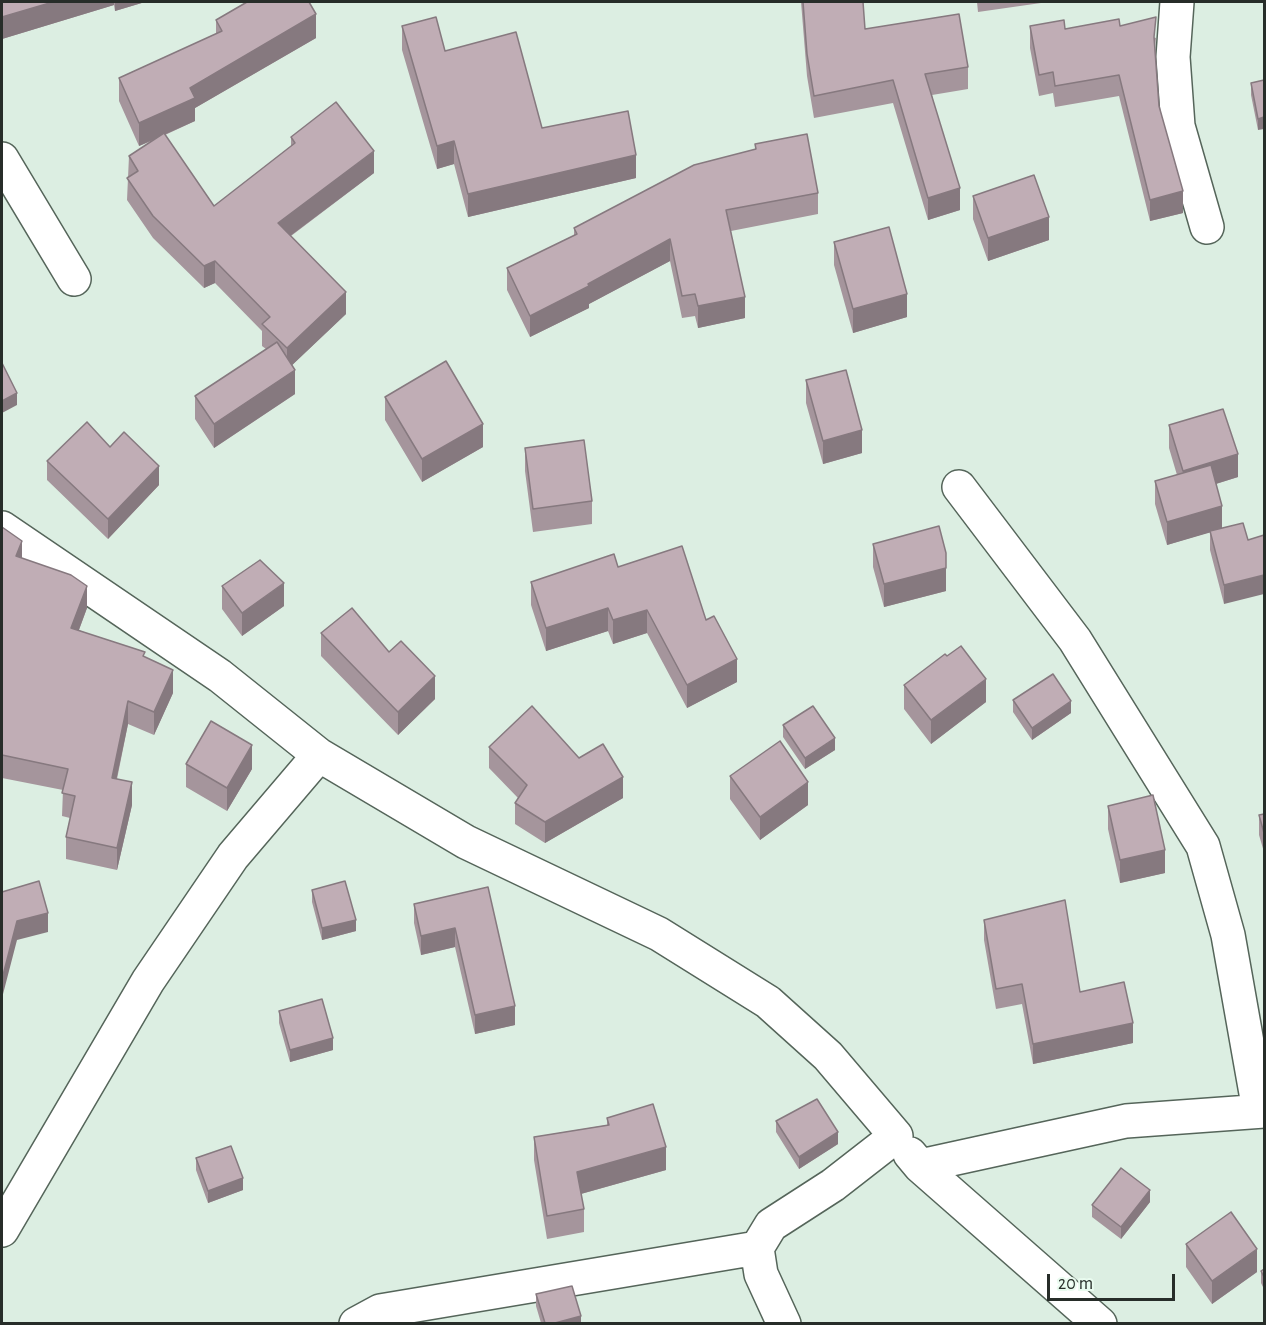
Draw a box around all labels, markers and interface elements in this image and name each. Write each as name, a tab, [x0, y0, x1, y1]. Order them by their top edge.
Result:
scale bar	[1050, 1262, 1178, 1300]
text: 20 m	[1058, 1275, 1093, 1293]

